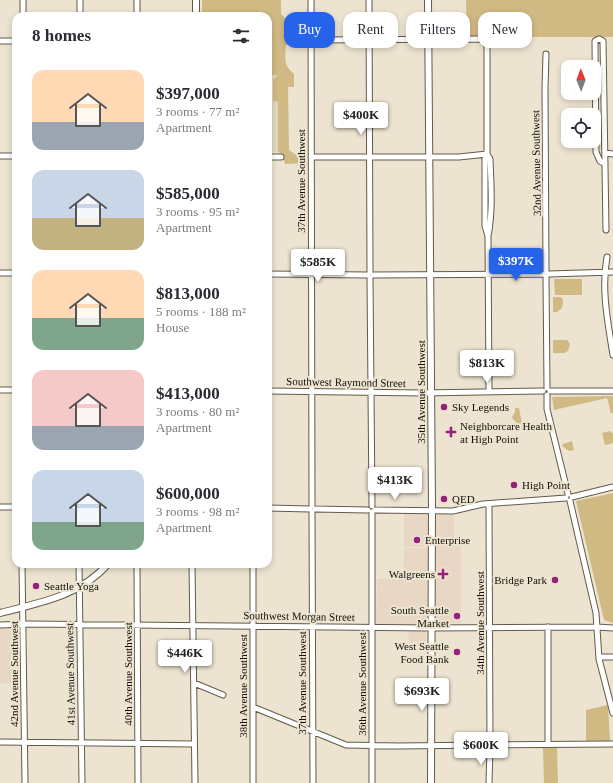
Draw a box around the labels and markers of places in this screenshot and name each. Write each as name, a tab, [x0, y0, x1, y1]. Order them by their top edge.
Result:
pin: $400K	[333, 102, 389, 136]
pin: $397K	[488, 248, 544, 282]
pin: $585K	[290, 249, 346, 283]
pin: $813K	[459, 350, 515, 384]
place label: Sky Legends	[452, 401, 509, 413]
marker: Sky Legends	[439, 402, 449, 412]
place label: Neighborcare Health at High Point	[460, 420, 552, 445]
marker: Neighborcare Health at High Point	[445, 426, 457, 438]
pin: $413K	[367, 467, 423, 501]
place label: High Point	[522, 479, 570, 491]
marker: High Point	[509, 480, 519, 490]
place label: QED	[452, 493, 475, 505]
marker: QED	[439, 494, 449, 504]
place label: Enterprise	[425, 534, 470, 546]
marker: Enterprise	[412, 535, 422, 545]
place label: Walgreens	[389, 568, 435, 580]
marker: Walgreens	[438, 569, 448, 579]
place label: Bridge Park	[494, 574, 547, 586]
marker: Bridge Park	[550, 575, 560, 585]
place label: Seattle Yoga	[44, 580, 99, 592]
marker: Seattle Yoga	[31, 581, 41, 591]
place label: South Seattle Market	[391, 604, 449, 629]
marker: South Seattle Market	[452, 611, 462, 621]
pin: $446K	[157, 640, 213, 674]
place label: West Seattle Food Bank	[395, 640, 449, 665]
marker: West Seattle Food Bank	[452, 647, 462, 657]
pin: $693K	[394, 678, 450, 712]
pin: $600K	[453, 732, 509, 766]

